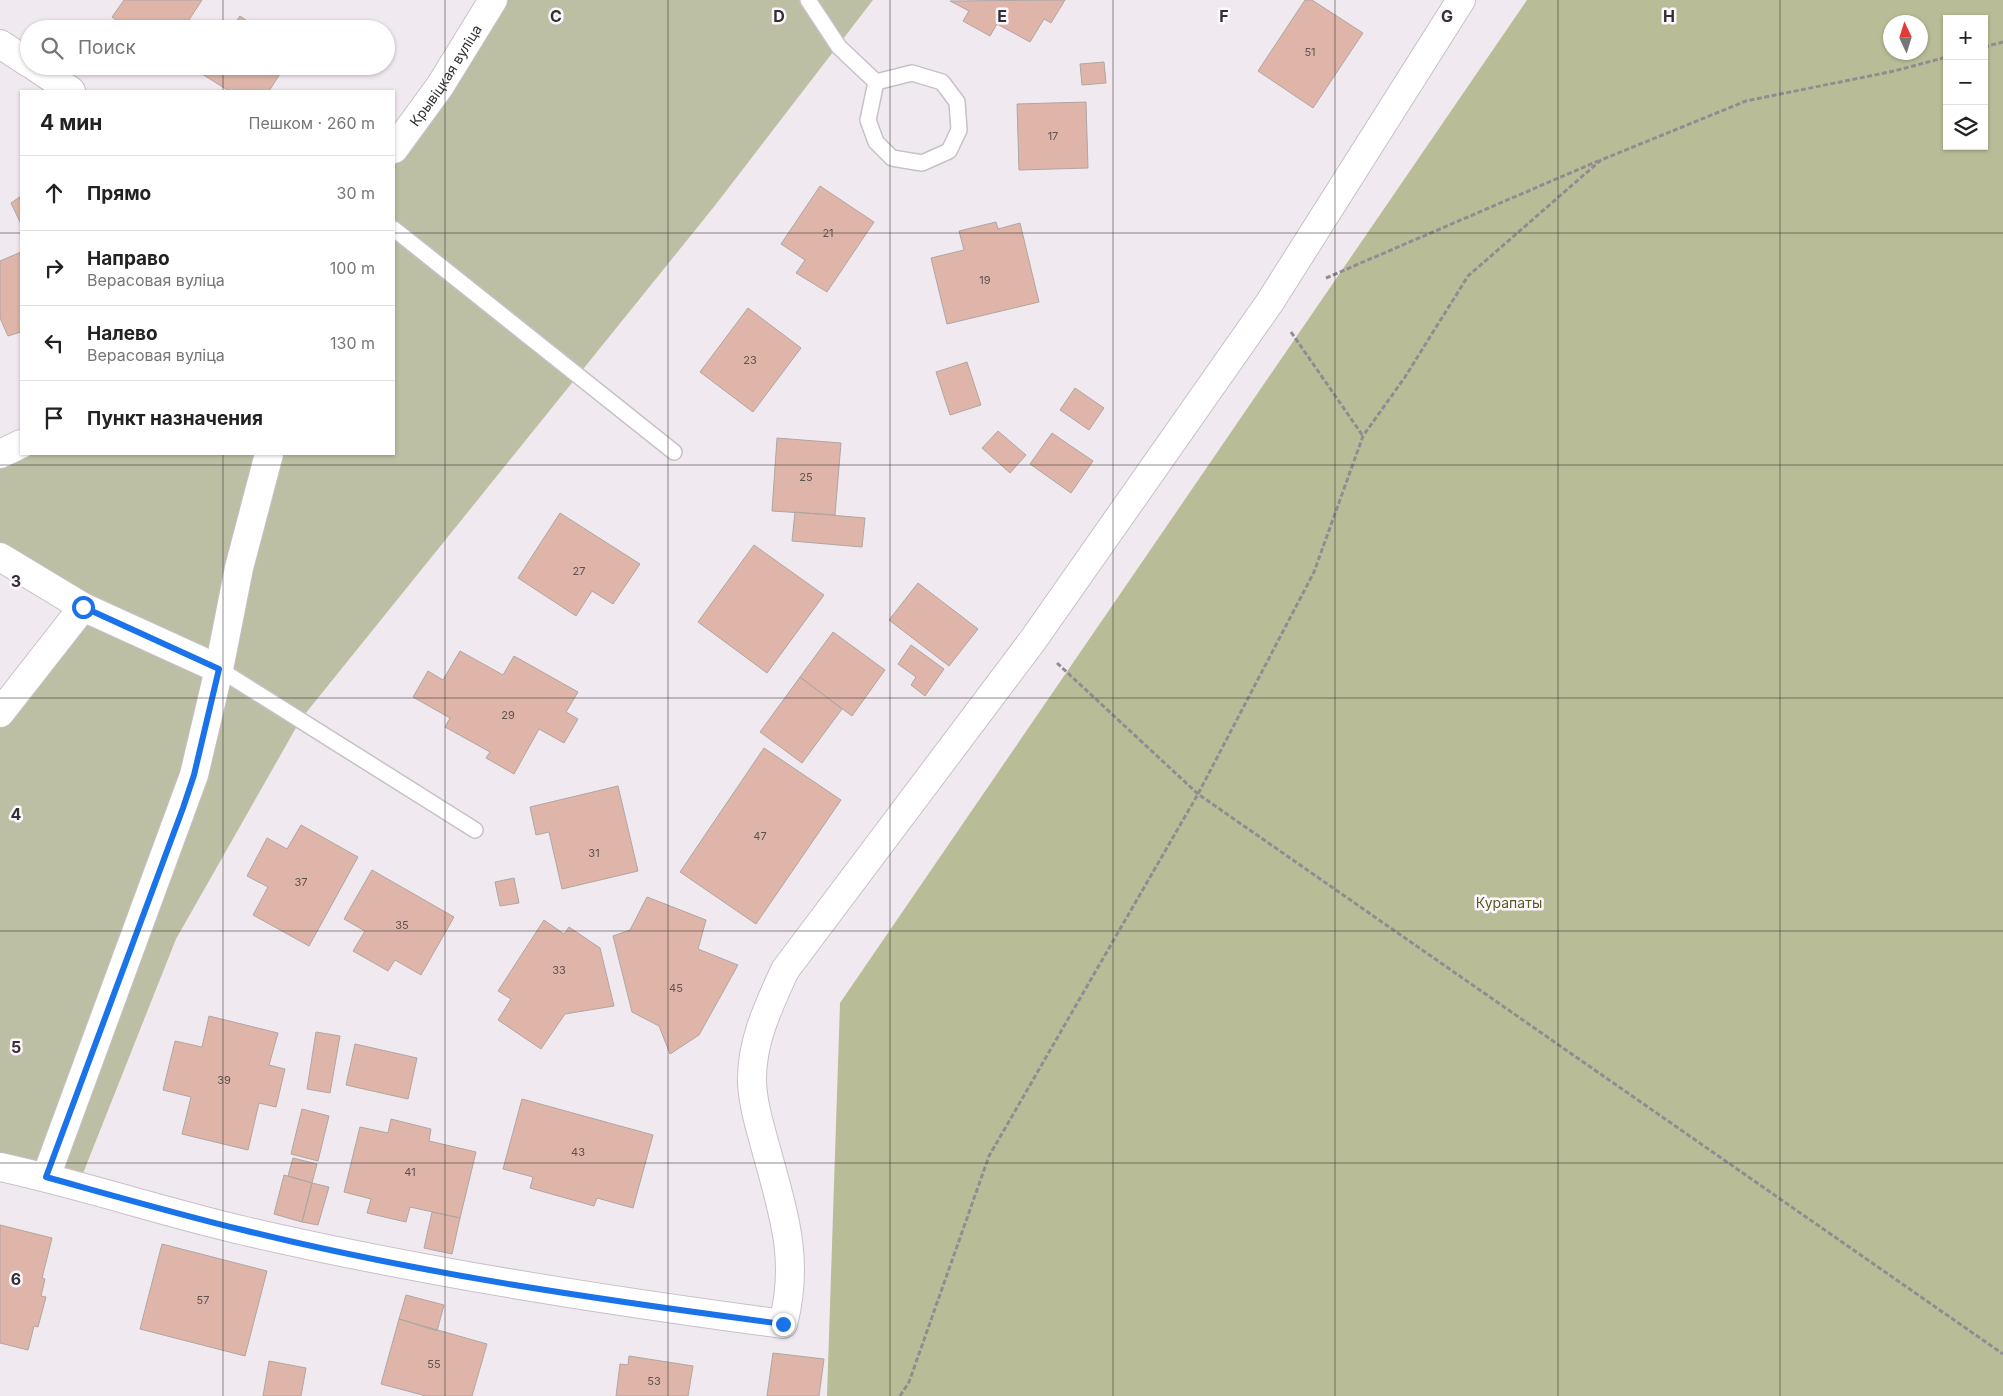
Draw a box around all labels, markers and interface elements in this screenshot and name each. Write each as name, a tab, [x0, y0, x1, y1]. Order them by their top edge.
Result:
text: C	[550, 6, 562, 26]
text: D	[773, 6, 785, 26]
text: E	[997, 6, 1007, 26]
text: F	[1219, 6, 1229, 26]
text: G	[1441, 6, 1453, 26]
text: H	[1663, 6, 1675, 26]
north arrow	[1883, 15, 1928, 60]
map controls	[1943, 15, 1988, 150]
button: +	[1943, 15, 1988, 60]
search box	[20, 20, 395, 75]
street label: Крывіцкая вуліца	[405, 21, 484, 129]
icon: search	[38, 34, 66, 62]
text: Поиск	[78, 36, 136, 59]
house number: 51	[1304, 45, 1316, 59]
button: −	[1943, 60, 1988, 105]
button: layers	[1943, 105, 1988, 150]
text: 4 мин	[40, 110, 102, 135]
text: Пешком · 260 m	[249, 113, 375, 133]
house number: 17	[1048, 129, 1058, 143]
icon: ahead	[40, 179, 68, 207]
text: Прямо	[87, 182, 151, 205]
text: 30 m	[337, 183, 375, 203]
house number: 21	[822, 226, 834, 240]
text: Направо	[87, 247, 170, 270]
icon: right	[40, 254, 68, 282]
text: 100 m	[330, 258, 375, 278]
text: Верасовая вуліца	[87, 270, 225, 290]
house number: 19	[979, 273, 991, 287]
text: Налево	[87, 322, 158, 345]
icon: left	[40, 329, 68, 357]
text: 130 m	[330, 333, 375, 353]
text: Верасовая вуліца	[87, 345, 225, 365]
house number: 23	[743, 353, 757, 367]
icon: arrive	[40, 404, 68, 432]
text: Пункт назначения	[87, 407, 263, 430]
house number: 25	[799, 470, 813, 484]
house number: 27	[573, 564, 585, 578]
text: 3	[11, 571, 21, 591]
route start	[72, 596, 95, 619]
house number: 29	[501, 708, 515, 722]
text: 4	[11, 804, 22, 824]
house number: 47	[753, 829, 767, 843]
house number: 31	[588, 846, 600, 860]
house number: 37	[294, 875, 308, 889]
park label: Курапаты	[1476, 894, 1542, 911]
house number: 35	[395, 918, 409, 932]
house number: 33	[552, 963, 566, 977]
house number: 45	[669, 981, 683, 995]
text: 5	[11, 1037, 21, 1057]
house number: 39	[217, 1073, 231, 1087]
house number: 43	[571, 1145, 585, 1159]
house number: 41	[404, 1165, 416, 1179]
text: 6	[11, 1269, 21, 1289]
house number: 57	[197, 1293, 209, 1307]
route end	[772, 1313, 795, 1336]
house number: 55	[427, 1357, 441, 1371]
house number: 53	[647, 1374, 661, 1388]

